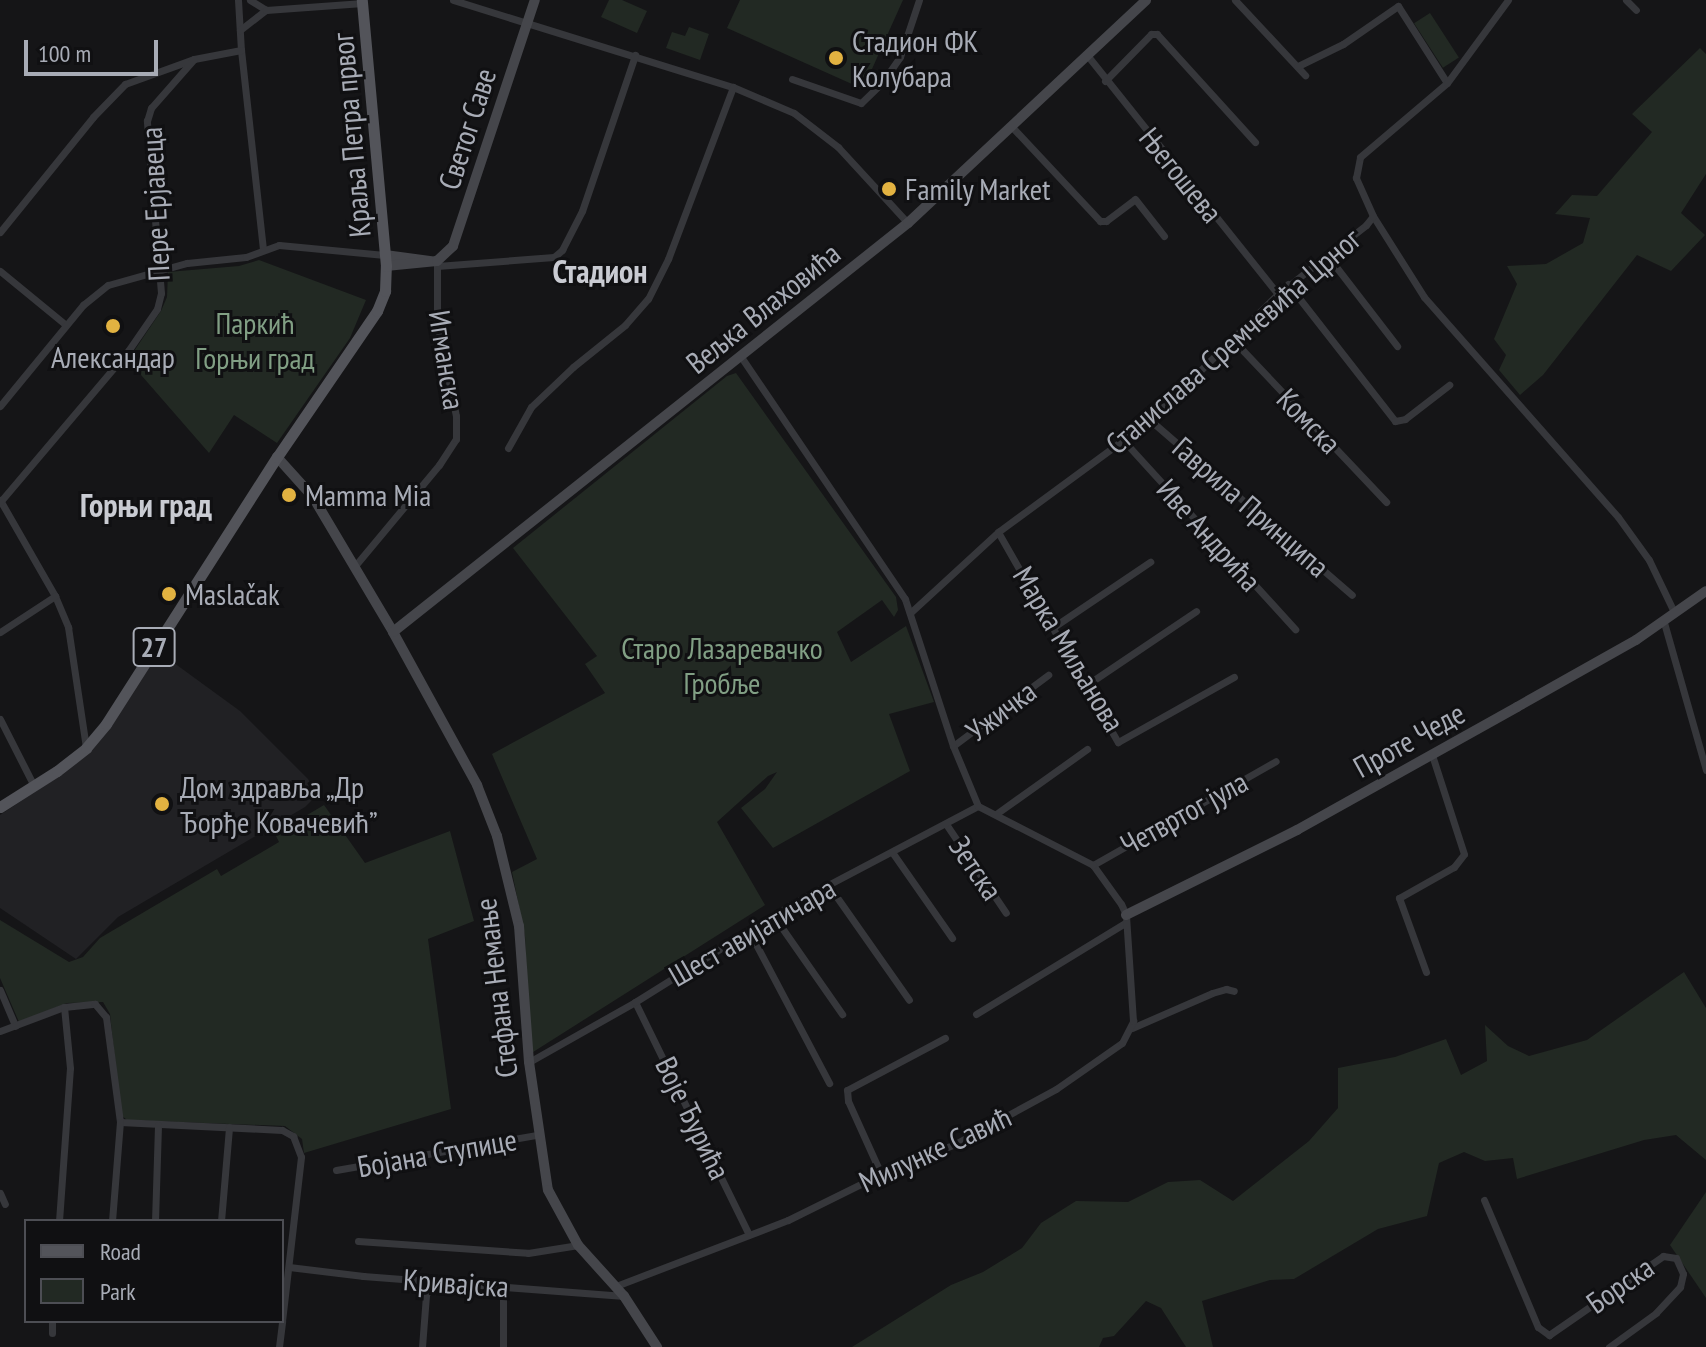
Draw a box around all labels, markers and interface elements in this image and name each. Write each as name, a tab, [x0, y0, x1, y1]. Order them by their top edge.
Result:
place label: Стадион ФК Колубара	[852, 23, 978, 94]
scale bar	[28, 24, 162, 74]
street label: Краља Петра првог	[324, 31, 378, 239]
text: 100 m	[38, 38, 91, 69]
marker: Стадион ФК Колубара	[827, 49, 845, 67]
street label: Светог Саве	[430, 64, 504, 194]
street label: Његошева	[1132, 120, 1230, 230]
street label: Пере Ерјавеца	[133, 126, 177, 282]
place label: Family Market	[905, 171, 1051, 207]
marker: Family Market	[880, 180, 898, 198]
street label: Станислава Сремчевића Црног	[1098, 221, 1368, 461]
street label: Вељка Влаховића	[679, 235, 847, 381]
district label: Стадион	[552, 252, 648, 290]
park label: Паркић Горњи град	[195, 305, 315, 376]
street label: Игманска	[421, 308, 473, 412]
marker: Александар	[104, 317, 122, 335]
place label: Александар	[51, 339, 175, 375]
street label: Комска	[1270, 381, 1348, 461]
street label: Гаврила Принципа	[1166, 429, 1336, 585]
street label: Иве Андрића	[1149, 471, 1269, 599]
place label: Mamma Mia	[305, 477, 431, 513]
district label: Горњи град	[80, 486, 212, 524]
marker: Mamma Mia	[280, 486, 298, 504]
street label: Марка Миљанова	[1006, 560, 1132, 738]
place label: Maslačak	[185, 576, 280, 612]
marker: Maslačak	[160, 585, 178, 603]
road number: 27	[132, 623, 176, 671]
park label: Старо Лазаревачко Гробље	[621, 630, 823, 700]
street label: Ужичка	[959, 673, 1043, 749]
street label: Проте Чеде	[1347, 695, 1471, 785]
street label: Четвртог јула	[1114, 763, 1254, 863]
place label: Дом здравља „Др Ђорђе Ковачевић”	[180, 769, 378, 840]
marker: Дом здравља „Др Ђорђе Ковачевић”	[151, 793, 173, 815]
street label: Зетска	[942, 829, 1010, 907]
street label: Шест авијатичара	[662, 870, 842, 994]
street label: Стефана Немање	[467, 896, 525, 1080]
street label: Воје Ђурића	[648, 1050, 738, 1186]
street label: Милунке Савић	[853, 1098, 1017, 1200]
street label: Бојана Ступице	[355, 1121, 519, 1185]
legend	[24, 1219, 284, 1323]
text: Road	[100, 1236, 141, 1267]
street label: Борска	[1580, 1249, 1660, 1321]
street label: Кривајска	[402, 1261, 510, 1305]
text: Park	[100, 1276, 136, 1307]

